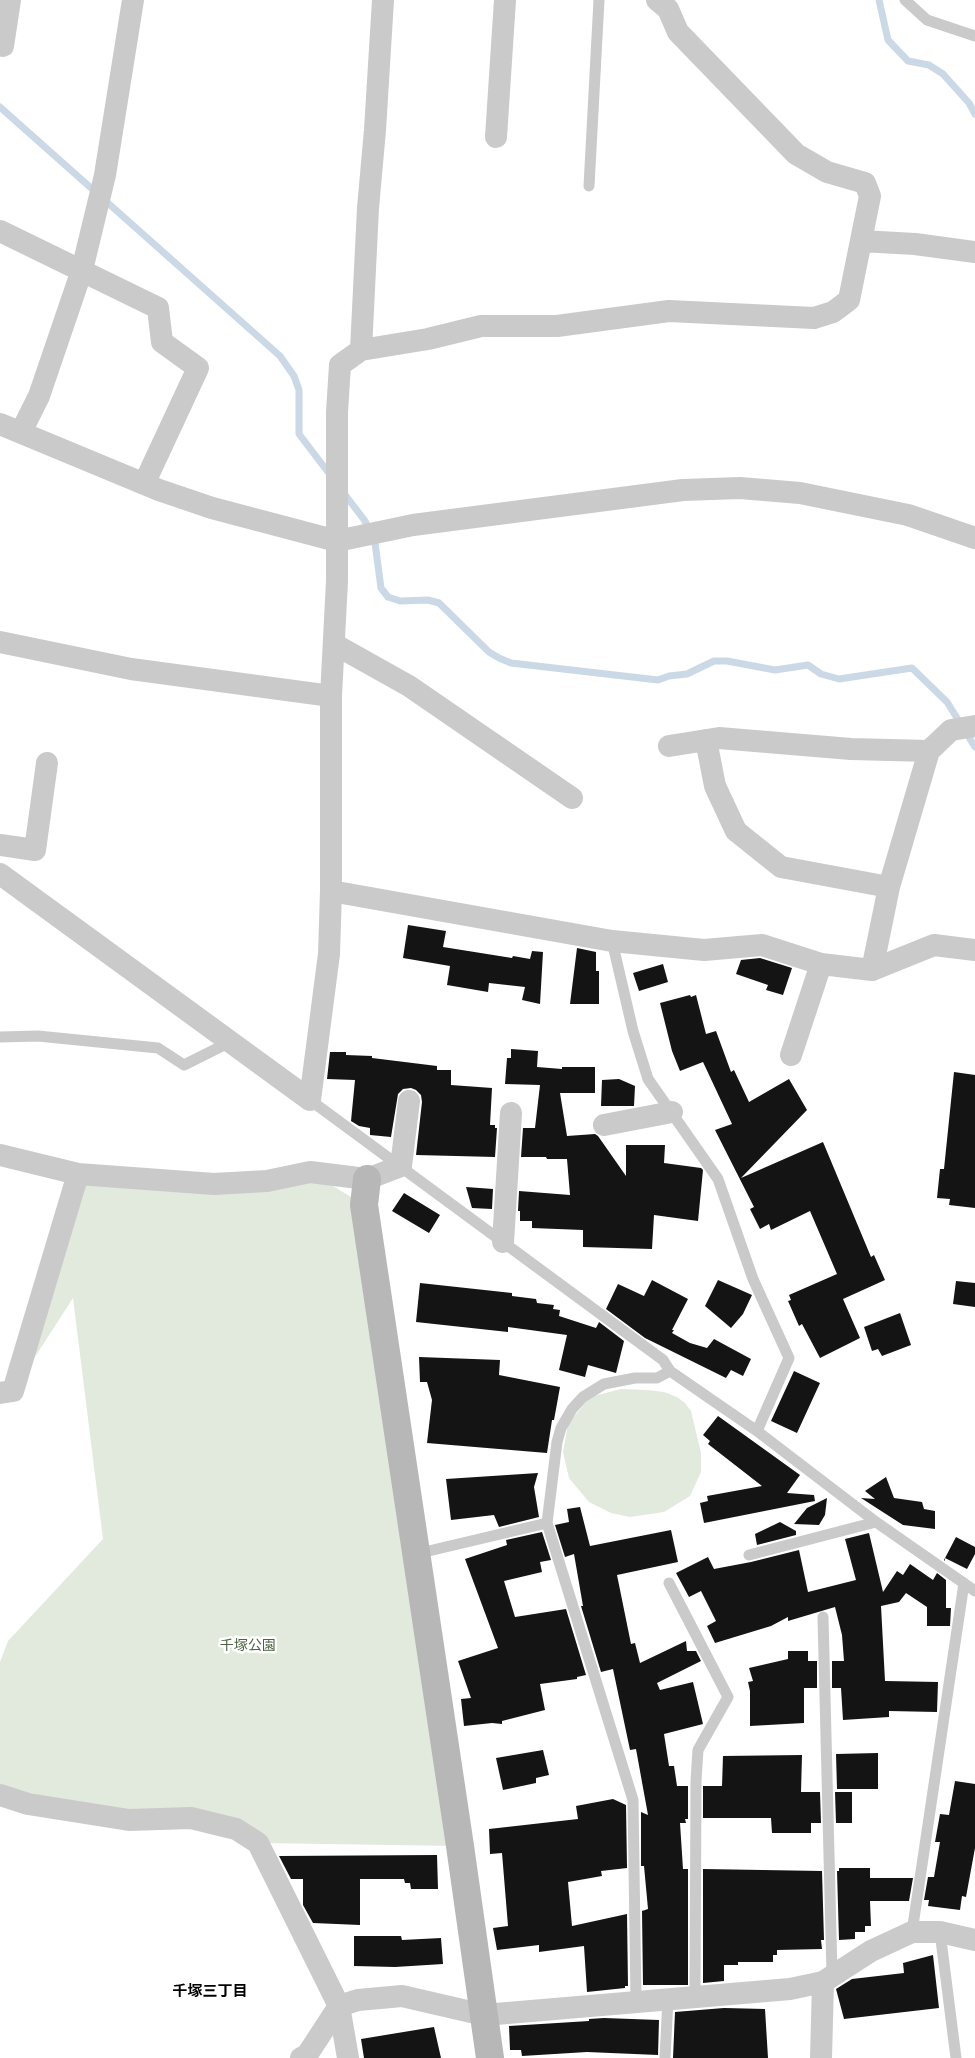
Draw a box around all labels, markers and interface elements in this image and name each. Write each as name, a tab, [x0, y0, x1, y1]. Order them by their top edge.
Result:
park label: 千塚公園	[220, 1638, 276, 1654]
district label: 千塚三丁目	[173, 1982, 247, 2000]

